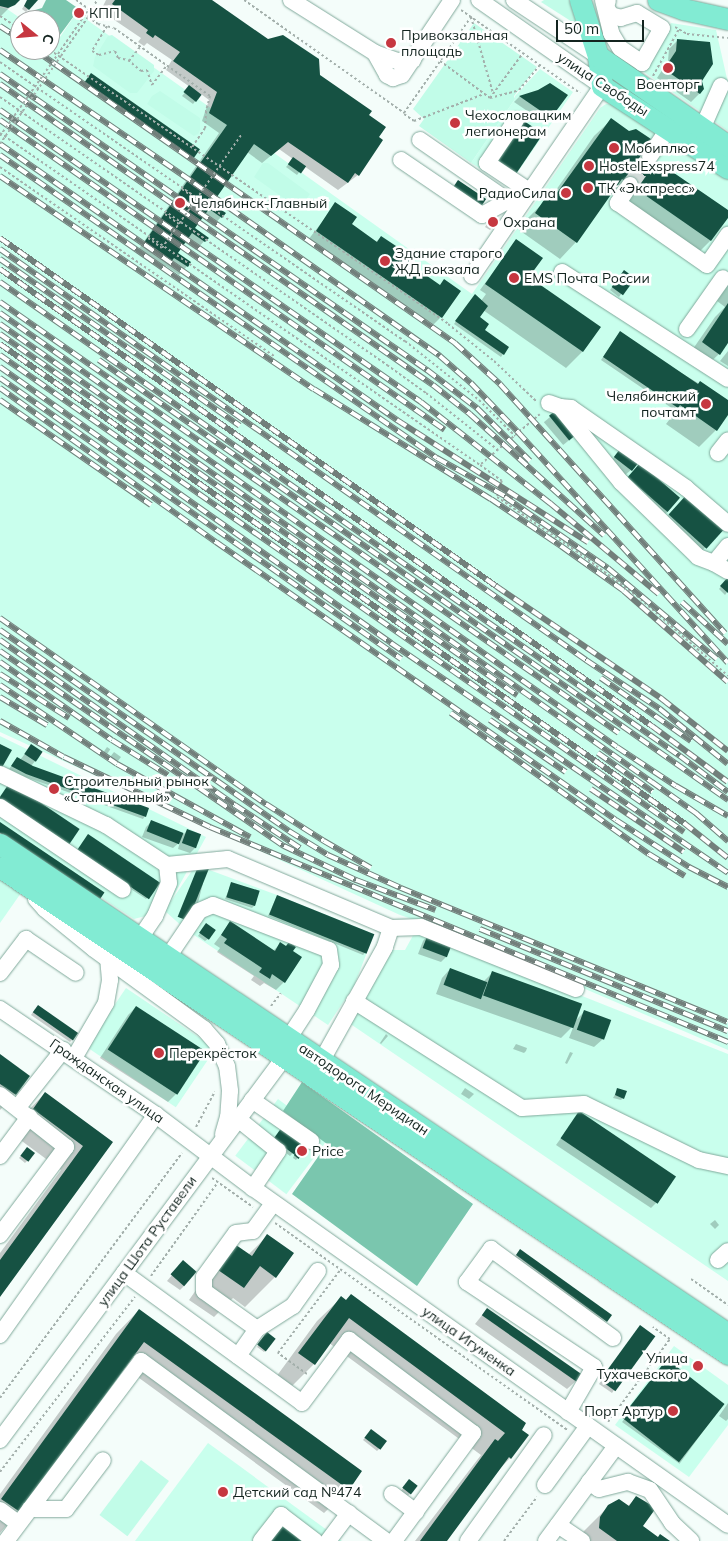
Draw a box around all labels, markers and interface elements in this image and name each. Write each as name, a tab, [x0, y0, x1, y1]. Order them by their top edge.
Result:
place label: КПП	[89, 5, 120, 21]
marker: КПП	[73, 7, 85, 19]
north arrow	[10, 10, 60, 60]
scale bar	[558, 10, 646, 42]
text: 50 m	[564, 19, 599, 38]
place label: Привокзальная площадь	[401, 27, 508, 59]
text: С	[38, 32, 58, 46]
marker: Привокзальная площадь	[385, 37, 397, 49]
street label: улица Свободы	[554, 48, 652, 120]
marker: Военторг	[662, 62, 674, 74]
place label: Военторг	[636, 76, 700, 92]
place label: Чехословацким легионерам	[465, 107, 572, 140]
marker: Чехословацким легионерам	[449, 117, 461, 129]
place label: Мобиплюс	[624, 140, 695, 156]
marker: Мобиплюс	[608, 142, 620, 154]
place label: HostelExspress74	[599, 158, 715, 174]
marker: HostelExspress74	[583, 160, 595, 172]
place label: ТК «Экспресс»	[598, 180, 695, 196]
marker: ТК «Экспресс»	[582, 182, 594, 194]
place label: РадиоСила	[479, 185, 556, 201]
marker: РадиоСила	[560, 187, 572, 199]
place label: Челябинск-Главный	[191, 195, 327, 211]
marker: Челябинск-Главный	[173, 196, 187, 210]
place label: Охрана	[503, 214, 555, 230]
marker: Охрана	[487, 216, 499, 228]
place label: Здание старого ЖД вокзала	[395, 245, 502, 278]
marker: Здание старого ЖД вокзала	[379, 255, 391, 267]
place label: EMS Почта России	[524, 270, 650, 286]
marker: EMS Почта России	[508, 272, 520, 284]
place label: Челябинский почтамт	[607, 388, 696, 421]
marker: Челябинский почтамт	[700, 398, 712, 410]
place label: Строительный рынок «Станционный»	[64, 773, 209, 806]
marker: Строительный рынок «Станционный»	[48, 783, 60, 795]
street label: Гражданская улица	[47, 1035, 167, 1127]
street label: автодорога Меридиан	[296, 1039, 432, 1139]
place label: Перекрёсток	[169, 1045, 257, 1061]
marker: Перекрёсток	[153, 1047, 165, 1059]
place label: Price	[312, 1143, 344, 1159]
marker: Price	[296, 1145, 308, 1157]
street label: улица Шота Руставели	[94, 1173, 200, 1309]
street label: улица Игуменка	[419, 1302, 519, 1380]
place label: Улица Тухачевского	[596, 1350, 688, 1382]
marker: Улица Тухачевского	[692, 1360, 704, 1372]
place label: Порт Артур	[584, 1403, 663, 1419]
marker: Порт Артур	[667, 1405, 679, 1417]
place label: Детский сад №474	[233, 1484, 361, 1500]
marker: Детский сад №474	[217, 1486, 229, 1498]

